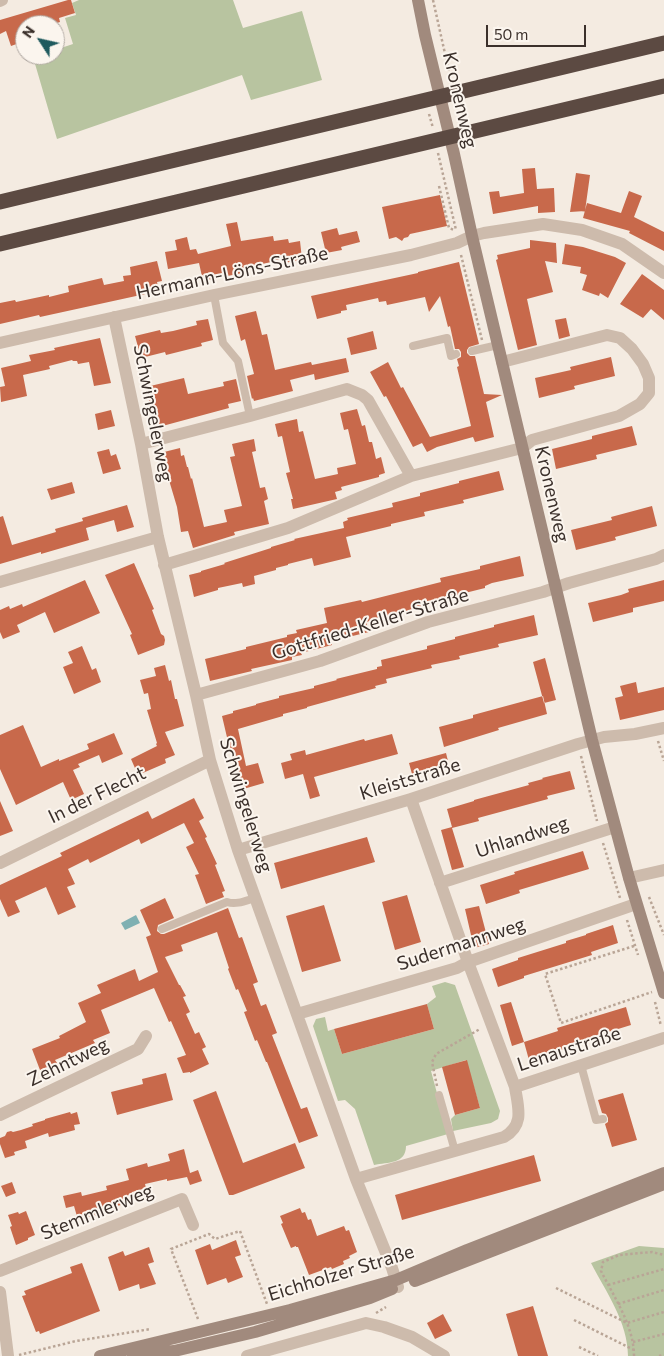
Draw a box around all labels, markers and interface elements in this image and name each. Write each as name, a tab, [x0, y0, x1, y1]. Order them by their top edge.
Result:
north arrow	[15, 15, 65, 65]
scale bar	[489, 15, 589, 47]
text: N	[18, 23, 38, 41]
text: 50 m	[494, 25, 528, 43]
street label: Kronenweg	[438, 50, 482, 150]
street label: Hermann-Löns-Straße	[134, 242, 330, 304]
street label: Schwingelerweg	[128, 342, 178, 484]
street label: Kronenweg	[530, 444, 574, 544]
street label: Gottfried-Keller-Straße	[269, 583, 471, 665]
street label: Schwingelerweg	[215, 735, 277, 875]
street label: Kleiststraße	[357, 753, 463, 805]
street label: In der Flecht	[44, 762, 150, 828]
street label: Uhlandweg	[473, 811, 571, 863]
street label: Sudermannweg	[394, 913, 528, 975]
street label: Lenaustraße	[514, 1022, 624, 1076]
street label: Zehntweg	[24, 1033, 112, 1091]
street label: Stemmlerweg	[37, 1179, 157, 1245]
street label: Eichholzer Straße	[265, 1240, 417, 1306]

